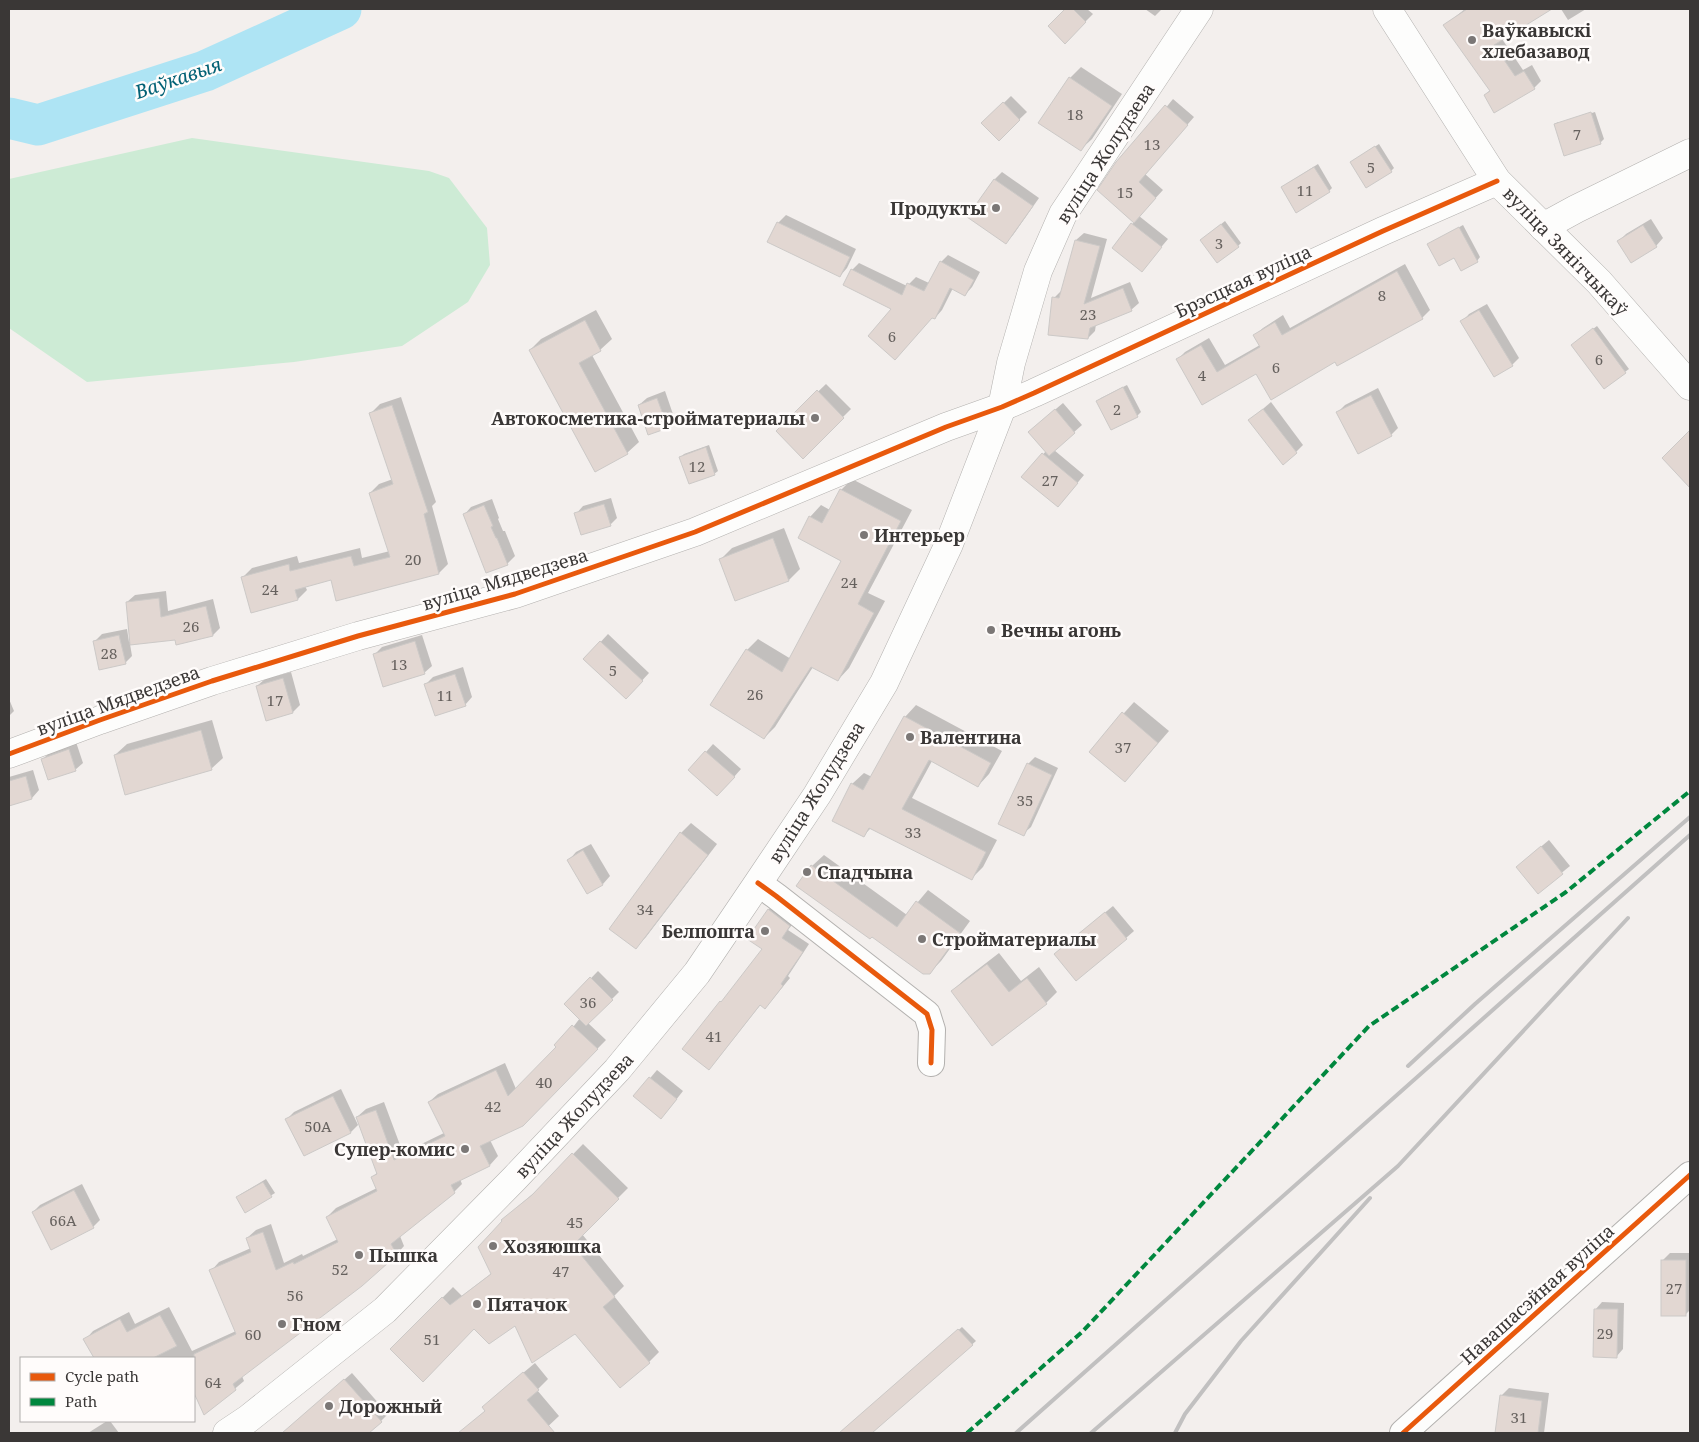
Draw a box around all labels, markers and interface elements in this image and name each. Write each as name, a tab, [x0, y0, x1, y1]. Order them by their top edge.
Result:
place label: Ваўкавыскі хлебазавод	[1482, 18, 1592, 63]
marker: Ваўкавыскі хлебазавод	[1466, 34, 1478, 46]
water label: Ваўкавыя	[130, 51, 225, 105]
street label: вуліца Жолудзева	[1051, 78, 1159, 228]
house number: 18	[1067, 104, 1083, 124]
house number: 7	[1573, 124, 1581, 144]
house number: 13	[1144, 134, 1160, 154]
house number: 5	[1367, 157, 1375, 177]
house number: 11	[1297, 180, 1313, 200]
street label: вуліца Зянітчыкаў	[1498, 181, 1634, 321]
house number: 15	[1117, 182, 1133, 202]
place label: Продукты	[890, 196, 986, 220]
marker: Продукты	[990, 202, 1002, 214]
house number: 3	[1215, 233, 1223, 253]
street label: Брэсцкая вуліца	[1171, 239, 1315, 323]
house number: 8	[1378, 285, 1386, 305]
house number: 23	[1080, 304, 1096, 324]
house number: 6	[888, 326, 896, 346]
house number: 6	[1595, 349, 1603, 369]
house number: 6	[1272, 357, 1280, 377]
house number: 4	[1198, 365, 1207, 385]
house number: 2	[1113, 399, 1121, 419]
place label: Автокосметика-стройматериалы	[491, 406, 805, 430]
marker: Автокосметика-стройматериалы	[809, 412, 821, 424]
house number: 12	[689, 456, 705, 476]
house number: 27	[1042, 470, 1058, 490]
place label: Интерьер	[874, 523, 965, 547]
marker: Интерьер	[858, 529, 870, 541]
street label: вуліца Мядведзева	[419, 542, 591, 616]
house number: 20	[405, 549, 421, 569]
house number: 24	[841, 572, 858, 592]
house number: 24	[262, 579, 279, 599]
house number: 26	[183, 616, 199, 636]
place label: Вечны агонь	[1001, 618, 1121, 642]
marker: Вечны агонь	[985, 624, 997, 636]
house number: 28	[101, 643, 117, 663]
house number: 13	[391, 654, 407, 674]
street label: вуліца Мядведзева	[33, 659, 203, 741]
house number: 5	[609, 660, 617, 680]
house number: 26	[747, 684, 763, 704]
house number: 11	[437, 685, 453, 705]
house number: 17	[267, 690, 283, 710]
street label: вуліца Жолудзева	[763, 716, 869, 868]
place label: Валентина	[920, 725, 1022, 749]
marker: Валентина	[904, 731, 916, 743]
house number: 37	[1115, 737, 1131, 757]
house number: 35	[1017, 790, 1033, 810]
house number: 33	[905, 822, 921, 842]
place label: Спадчына	[817, 860, 913, 884]
marker: Спадчына	[801, 866, 813, 878]
house number: 34	[637, 899, 654, 919]
place label: Белпошта	[662, 919, 755, 943]
marker: Белпошта	[759, 925, 771, 937]
place label: Стройматериалы	[932, 927, 1097, 951]
marker: Стройматериалы	[916, 933, 928, 945]
house number: 36	[580, 992, 596, 1012]
house number: 41	[706, 1026, 722, 1046]
street label: вуліца Жолудзева	[510, 1047, 638, 1183]
house number: 40	[536, 1072, 552, 1092]
house number: 42	[485, 1096, 501, 1116]
house number: 50А	[304, 1116, 332, 1136]
place label: Супер-комис	[334, 1137, 455, 1161]
marker: Супер-комис	[459, 1143, 471, 1155]
house number: 66А	[49, 1210, 77, 1230]
house number: 45	[567, 1212, 583, 1232]
street label: Навашасэйная вуліца	[1455, 1219, 1619, 1369]
place label: Хозяюшка	[503, 1234, 602, 1258]
marker: Хозяюшка	[487, 1240, 499, 1252]
place label: Пышка	[369, 1243, 438, 1267]
marker: Пышка	[353, 1249, 365, 1261]
house number: 52	[332, 1259, 348, 1279]
house number: 47	[553, 1261, 569, 1281]
house number: 27	[1666, 1278, 1682, 1298]
house number: 56	[287, 1285, 303, 1305]
place label: Пятачок	[487, 1292, 568, 1316]
marker: Пятачок	[471, 1298, 483, 1310]
place label: Гном	[292, 1312, 342, 1336]
marker: Гном	[276, 1318, 288, 1330]
house number: 29	[1597, 1323, 1613, 1343]
house number: 60	[245, 1324, 261, 1344]
house number: 51	[424, 1329, 440, 1349]
legend	[20, 1357, 195, 1422]
text: Cycle path	[65, 1366, 140, 1386]
house number: 64	[205, 1372, 222, 1392]
text: Path	[65, 1391, 98, 1411]
place label: Дорожный	[339, 1394, 442, 1418]
marker: Дорожный	[323, 1400, 335, 1412]
house number: 31	[1511, 1407, 1527, 1427]

